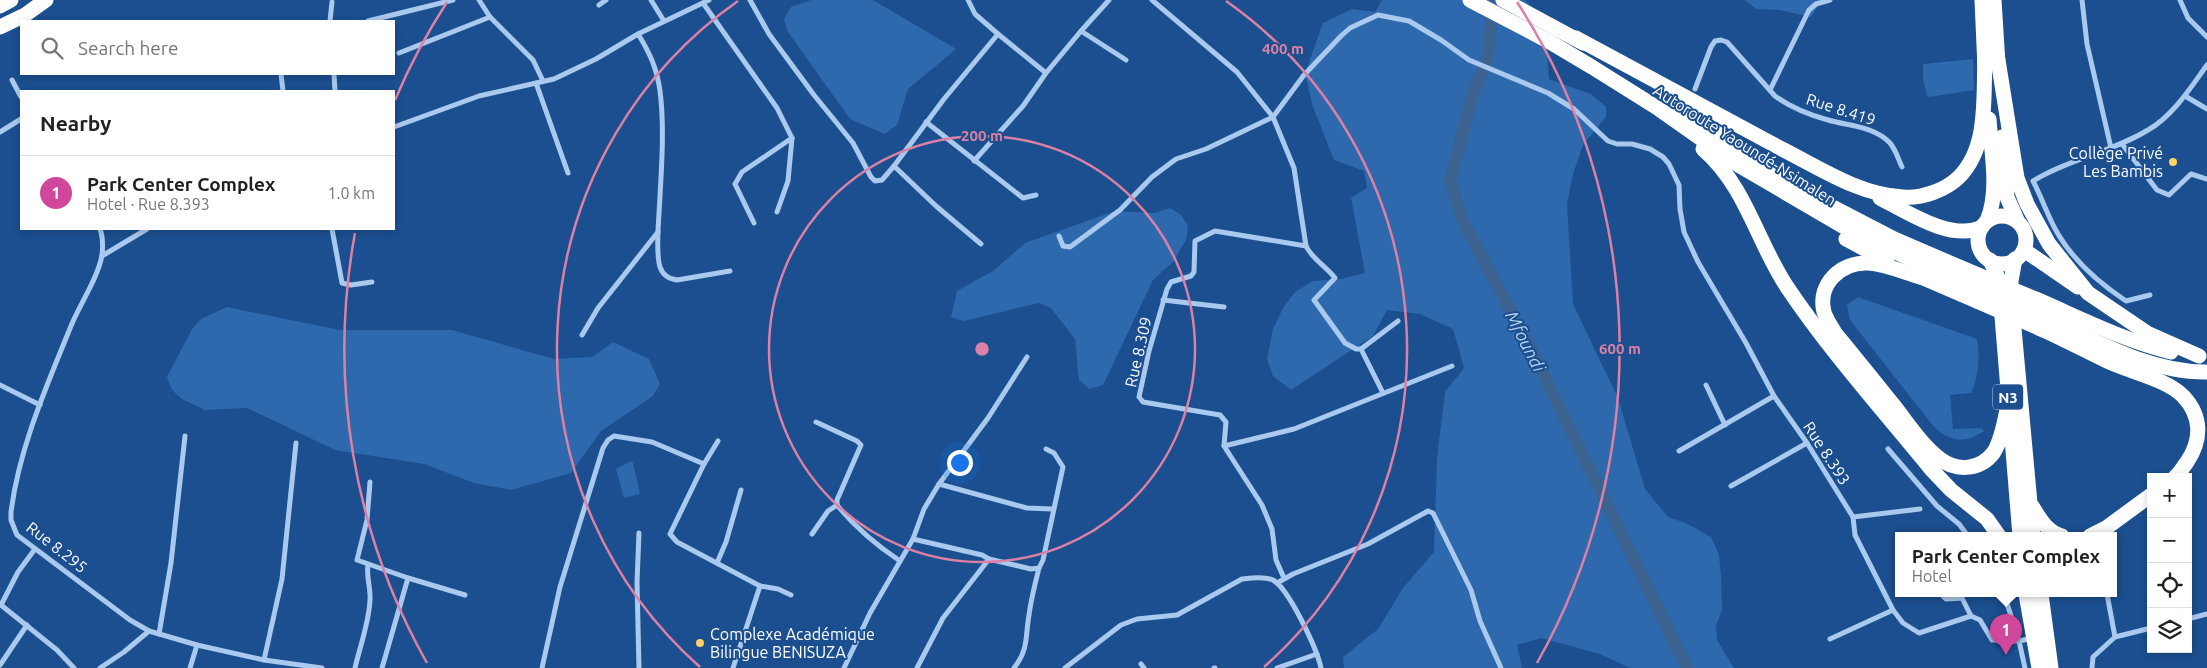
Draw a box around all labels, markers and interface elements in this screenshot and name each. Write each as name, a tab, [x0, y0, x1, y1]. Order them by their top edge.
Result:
search box	[20, 20, 395, 75]
icon: search	[38, 34, 66, 62]
text: Search here	[78, 37, 178, 59]
text: 400 m	[1262, 40, 1304, 57]
street label: Autoroute Yaoundé-Nsimalen	[1650, 81, 1840, 209]
street label: Rue 8.419	[1804, 89, 1878, 129]
text: Nearby	[40, 111, 111, 135]
text: 200 m	[961, 127, 1003, 144]
place label: Collège Privé Les Bambis	[2069, 144, 2163, 180]
marker: Collège Privé Les Bambis	[2167, 156, 2179, 168]
text: Park Center Complex	[87, 173, 275, 195]
text: 1	[51, 184, 61, 202]
text: 1.0 km	[327, 184, 375, 202]
text: Hotel · Rue 8.393	[87, 195, 210, 213]
water label: Mfoundi	[1501, 307, 1550, 376]
street label: Rue 8.309	[1121, 315, 1155, 389]
centre of rings	[973, 340, 991, 358]
text: 600 m	[1599, 340, 1641, 357]
road number: N3	[1993, 384, 2023, 410]
street label: Rue 8.393	[1800, 418, 1854, 488]
your location	[947, 450, 973, 476]
map controls	[2147, 473, 2192, 653]
button: +	[2147, 473, 2192, 518]
street label: Rue 8.295	[23, 518, 91, 576]
button: −	[2147, 518, 2192, 563]
popup	[1895, 532, 2117, 597]
text: Park Center Complex	[1912, 545, 2100, 567]
button: locate	[2147, 563, 2192, 608]
text: Hotel	[1912, 567, 1952, 585]
button: layers	[2147, 608, 2192, 653]
pin: 1	[1990, 614, 2022, 655]
place label: Complexe Académique Bilingue BENISUZA	[710, 625, 875, 661]
marker: Complexe Académique Bilingue BENISUZA	[694, 637, 706, 649]

